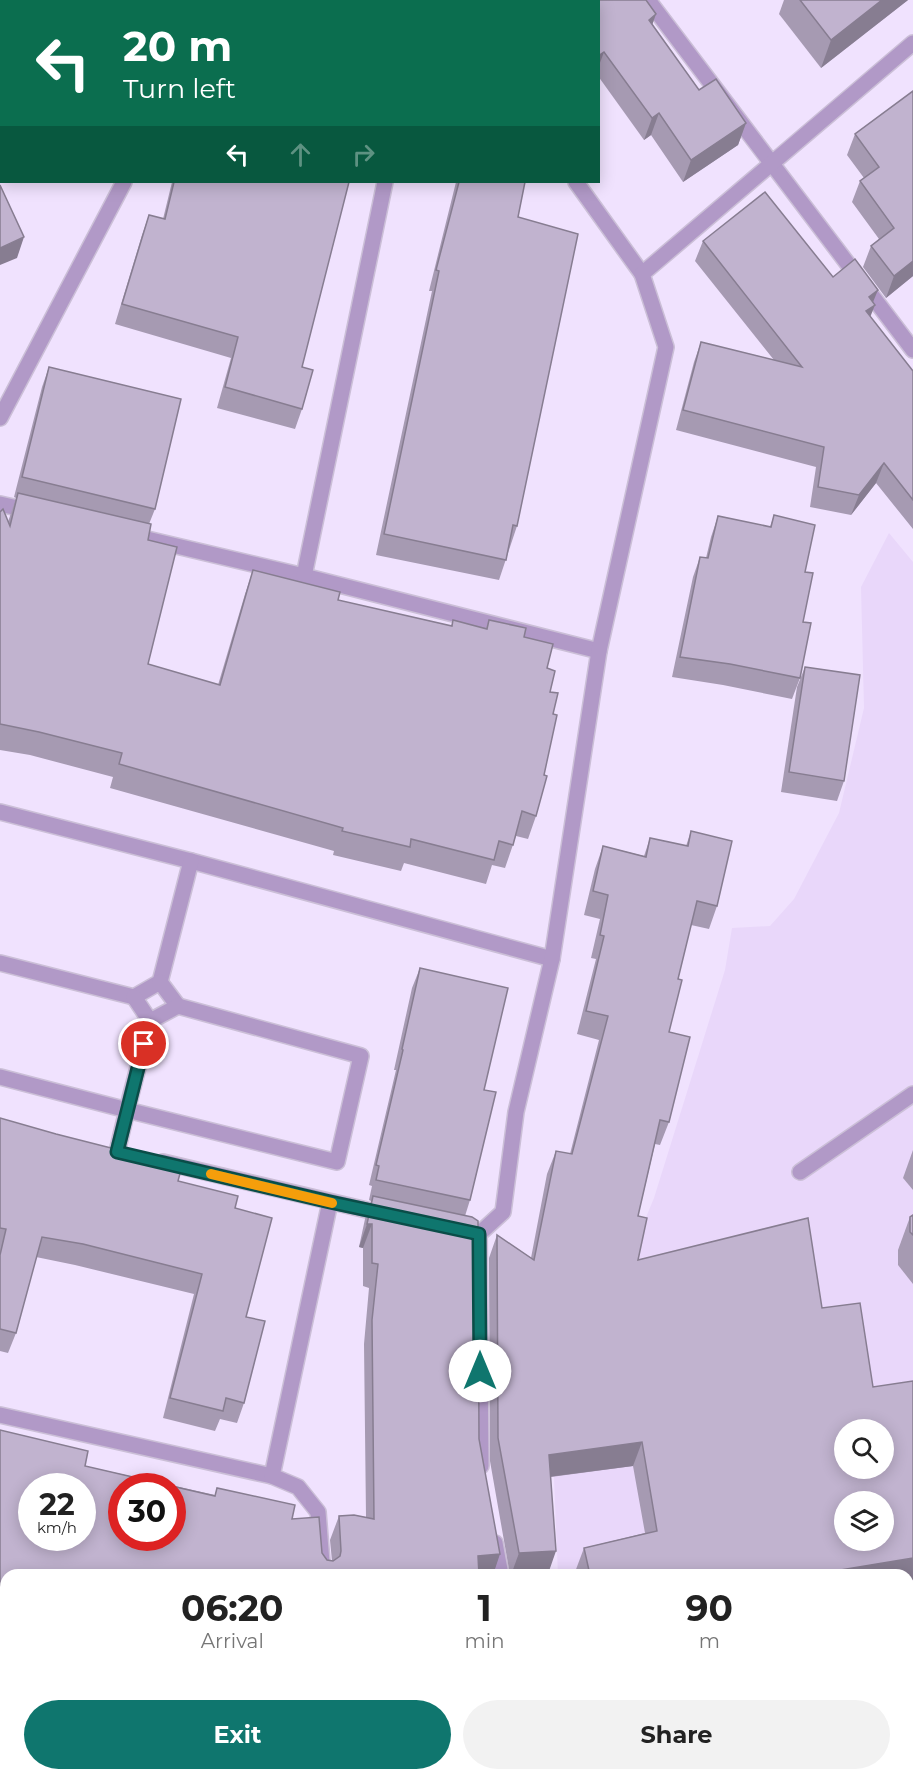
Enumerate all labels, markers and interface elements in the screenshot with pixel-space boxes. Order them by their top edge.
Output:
text: 20 m [123,20,232,72]
icon: left [24,24,102,102]
text: Turn left [123,72,236,105]
icon: left [221,138,254,171]
icon: ahead [284,138,317,171]
icon: right [347,138,380,171]
pin [118,1018,169,1069]
icon: arrive [127,1027,160,1060]
position arrow [448,1339,512,1403]
map controls [834,1419,894,1551]
button: search [834,1419,894,1479]
speed limit sign: 30 [108,1473,186,1551]
text: 22 [39,1486,75,1523]
button: layers [834,1491,894,1551]
text: km/h [37,1518,77,1537]
text: 06:20 [181,1586,283,1630]
text: 1 [477,1586,492,1630]
text: 90 [686,1586,733,1630]
text: Arrival [201,1629,264,1653]
text: min [464,1629,505,1653]
text: m [699,1629,720,1653]
button: Exit [24,1700,451,1769]
button: Share [463,1700,890,1769]

